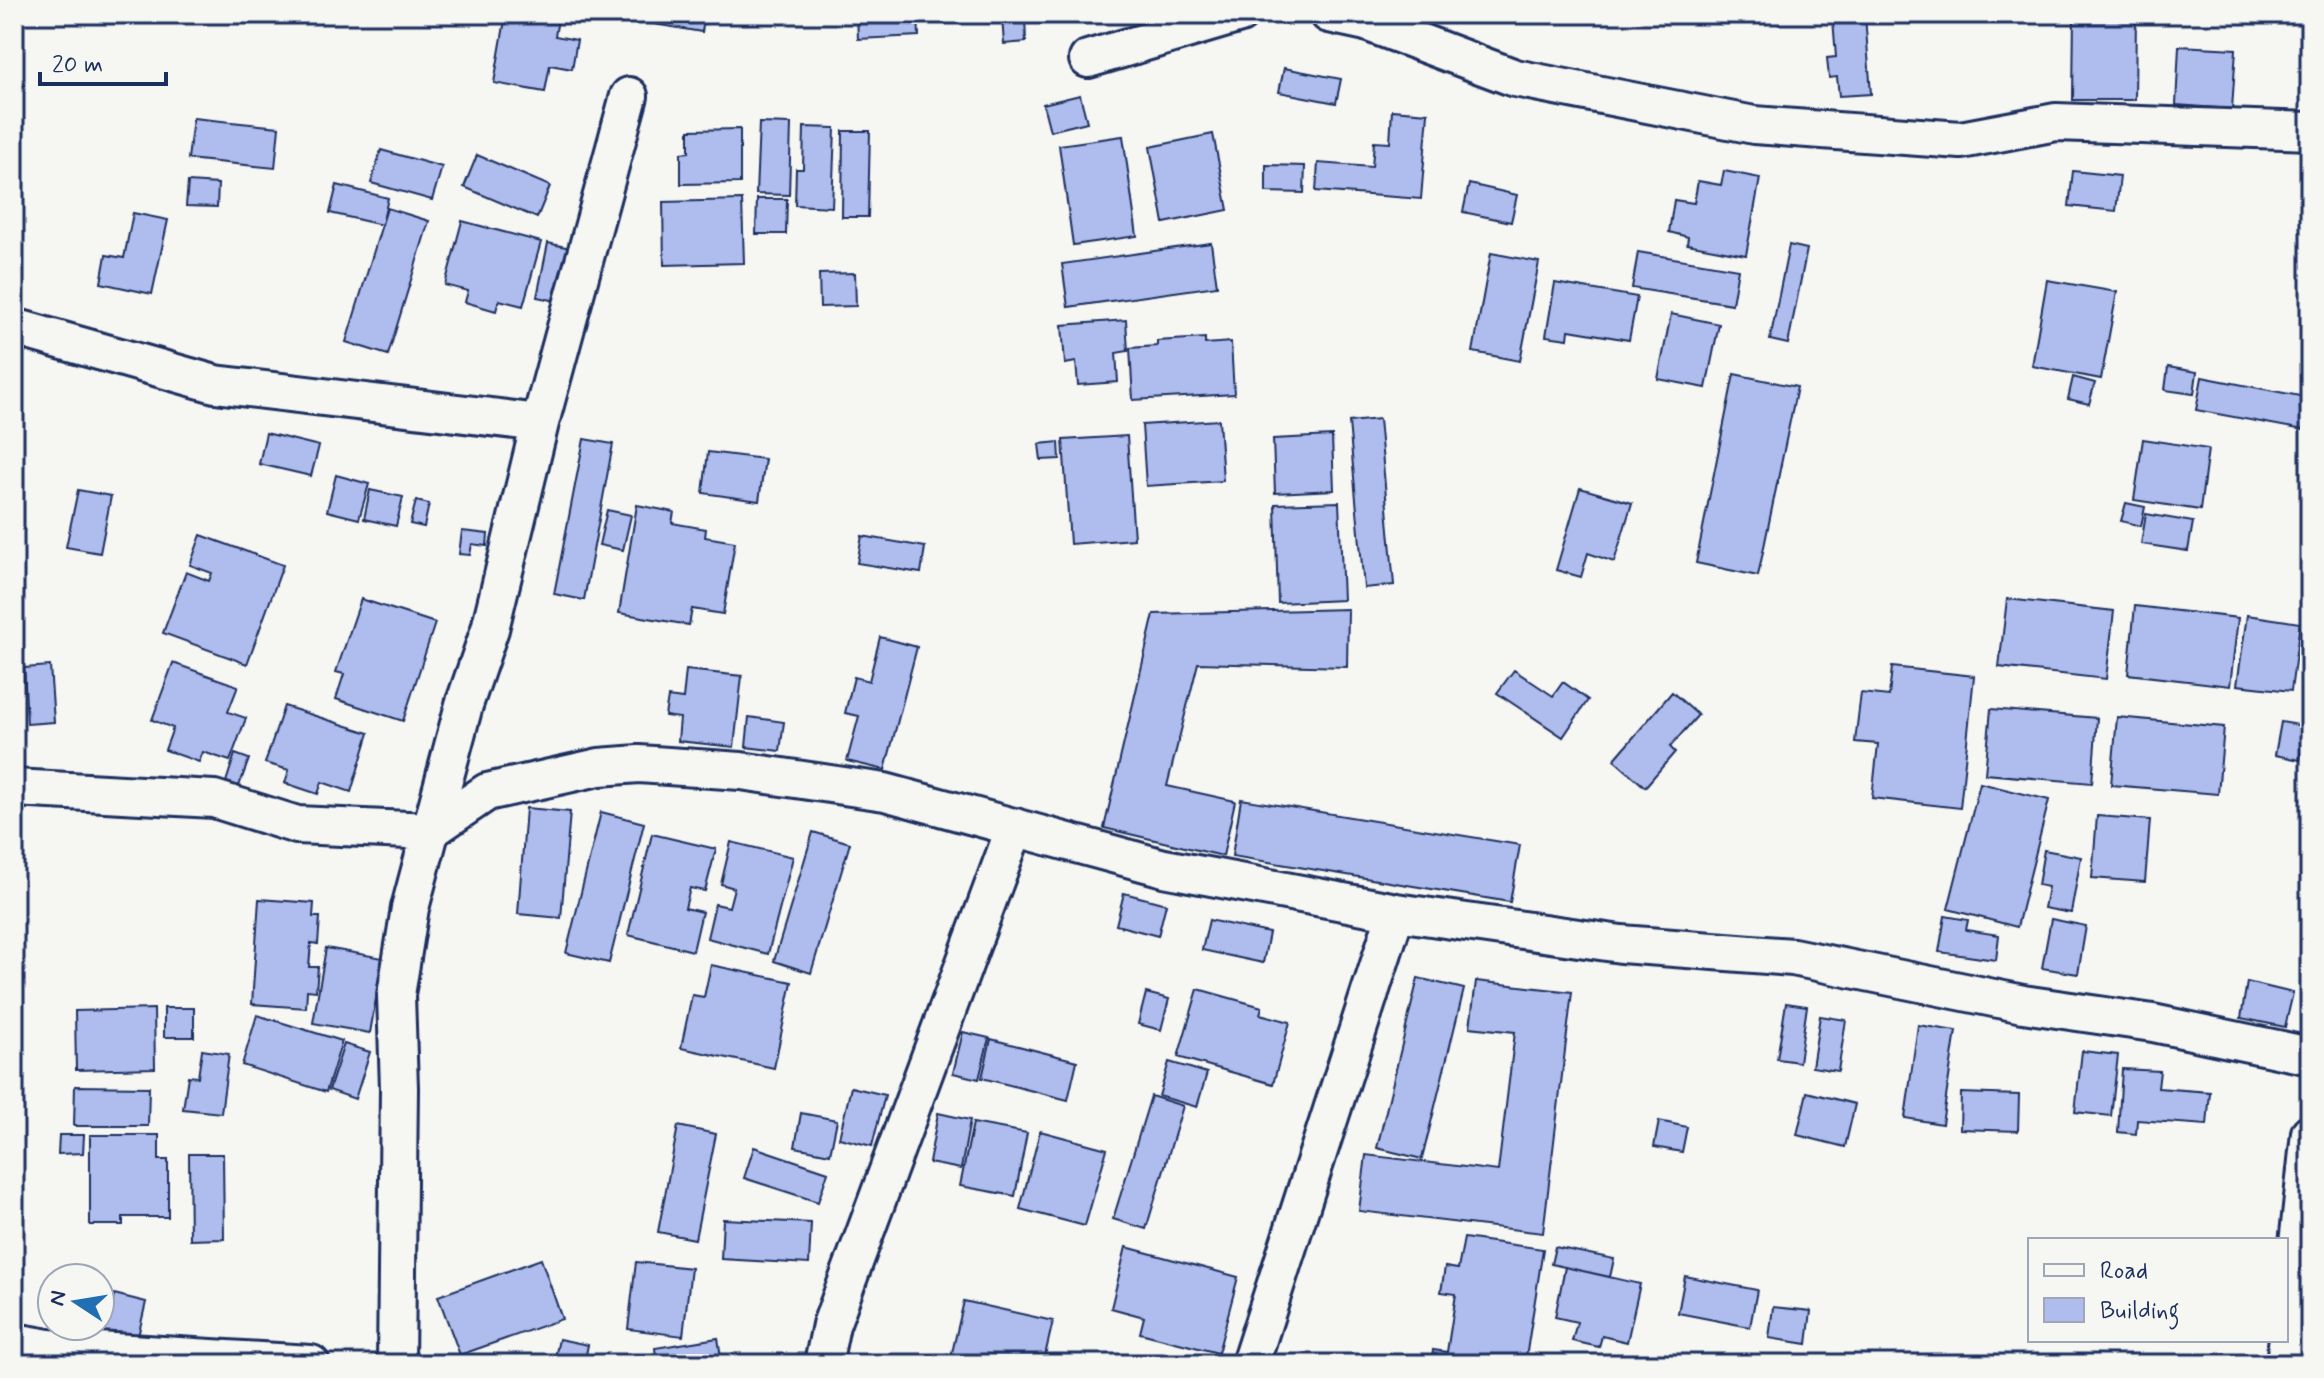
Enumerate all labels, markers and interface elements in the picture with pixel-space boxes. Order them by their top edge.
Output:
scale bar [40,36,166,86]
text: 20 m [52,50,103,81]
legend [2028,1238,2288,1342]
text: Road [2100,1256,2148,1287]
north arrow [36,1262,116,1342]
text: N [43,1288,74,1308]
text: Building [2100,1296,2180,1330]

